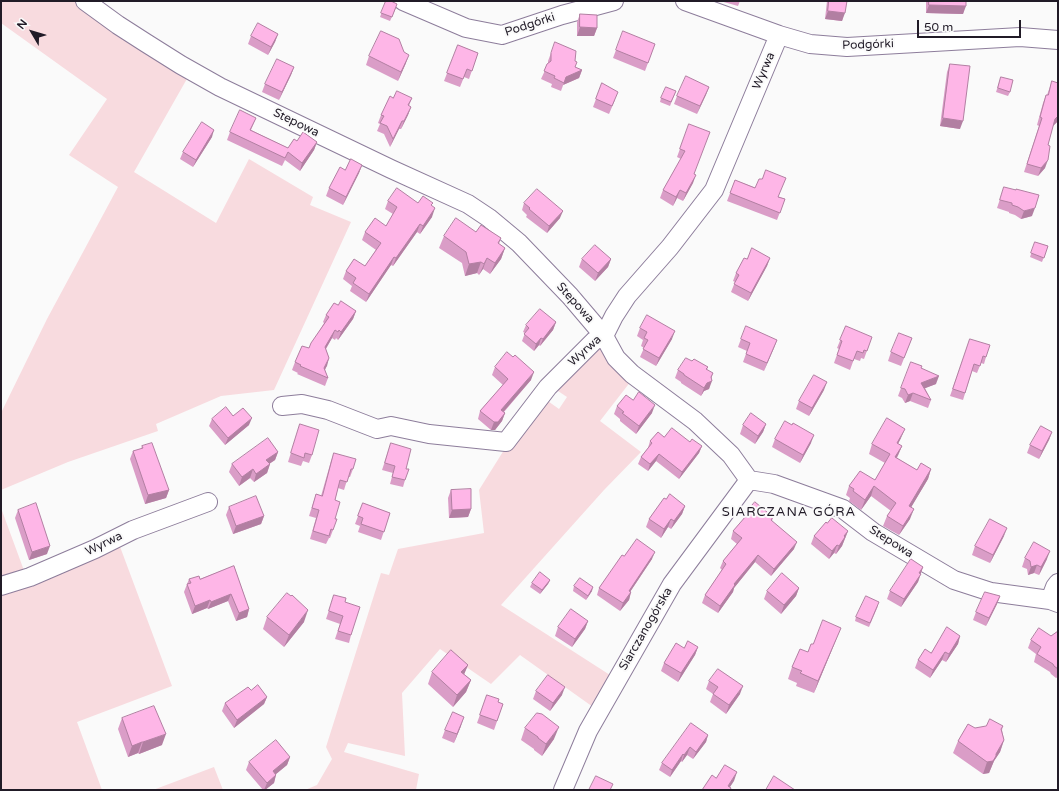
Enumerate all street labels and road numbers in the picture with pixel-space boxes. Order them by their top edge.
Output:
street label: Podgórki [503,10,557,40]
street label: Podgórki [842,37,894,53]
street label: Wyrwa [750,50,778,92]
street label: Stepowa [271,106,321,140]
street label: Stepowa [553,280,597,326]
street label: Wyrwa [566,333,604,369]
street label: Stepowa [866,523,916,561]
street label: Wyrwa [83,529,125,559]
street label: Siarczanogórska [616,585,676,673]

